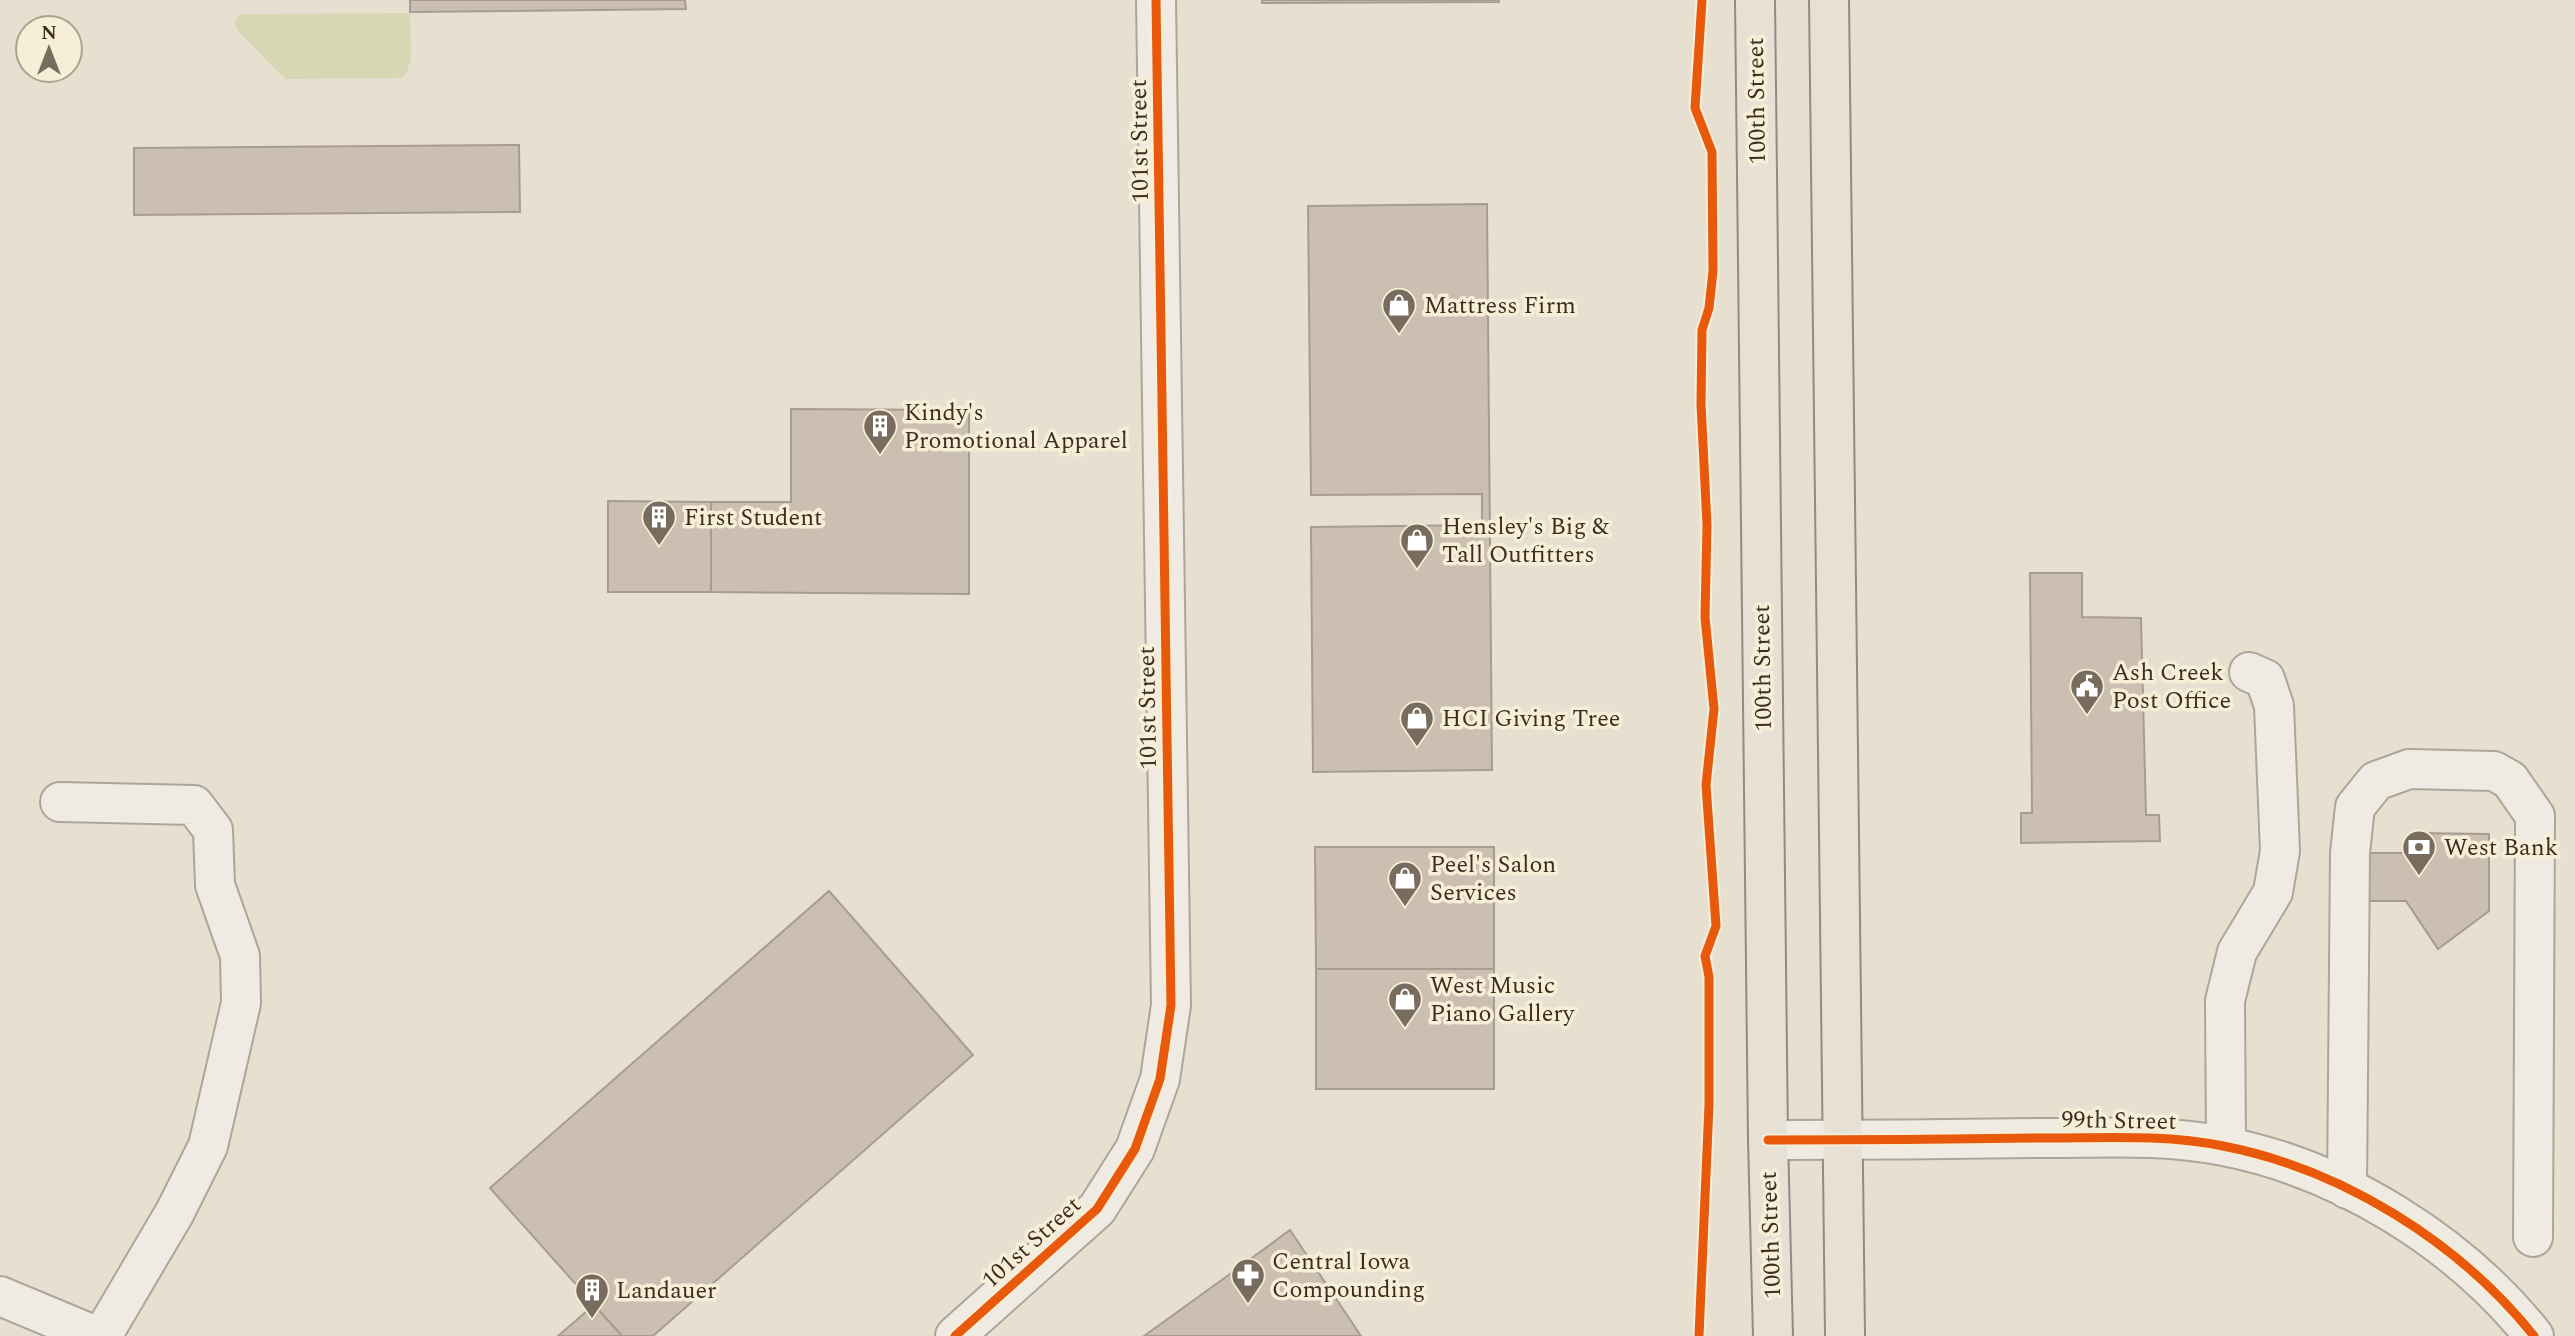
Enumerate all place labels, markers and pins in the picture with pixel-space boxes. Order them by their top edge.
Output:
shop icon: Mattress Firm [1380,286,1418,335]
place label: Mattress Firm [1424,288,1576,324]
place label: Kindy's Promotional Apparel [904,395,1128,459]
building icon: Kindy's Promotional Apparel [861,407,899,456]
building icon: First Student [640,498,678,547]
place label: First Student [684,500,823,536]
place label: Hensley's Big & Tall Outfitters [1442,509,1609,573]
shop icon: Hensley's Big & Tall Outfitters [1398,521,1436,570]
place label: Ash Creek Post Office [2112,655,2231,719]
public building icon: Ash Creek Post Office [2068,667,2106,716]
shop icon: HCI Giving Tree [1398,699,1436,748]
place label: HCI Giving Tree [1442,701,1620,737]
bank icon: West Bank [2400,828,2438,877]
place label: West Bank [2444,830,2558,866]
place label: Peel's Salon Services [1430,847,1556,911]
shop icon: Peel's Salon Services [1386,859,1424,908]
place label: West Music Piano Gallery [1430,968,1576,1032]
shop icon: West Music Piano Gallery [1386,980,1424,1029]
place label: Central Iowa Compounding [1272,1244,1425,1308]
pharmacy icon: Central Iowa Compounding [1229,1256,1267,1305]
building icon: Landauer [573,1271,611,1320]
place label: Landauer [616,1273,717,1309]

